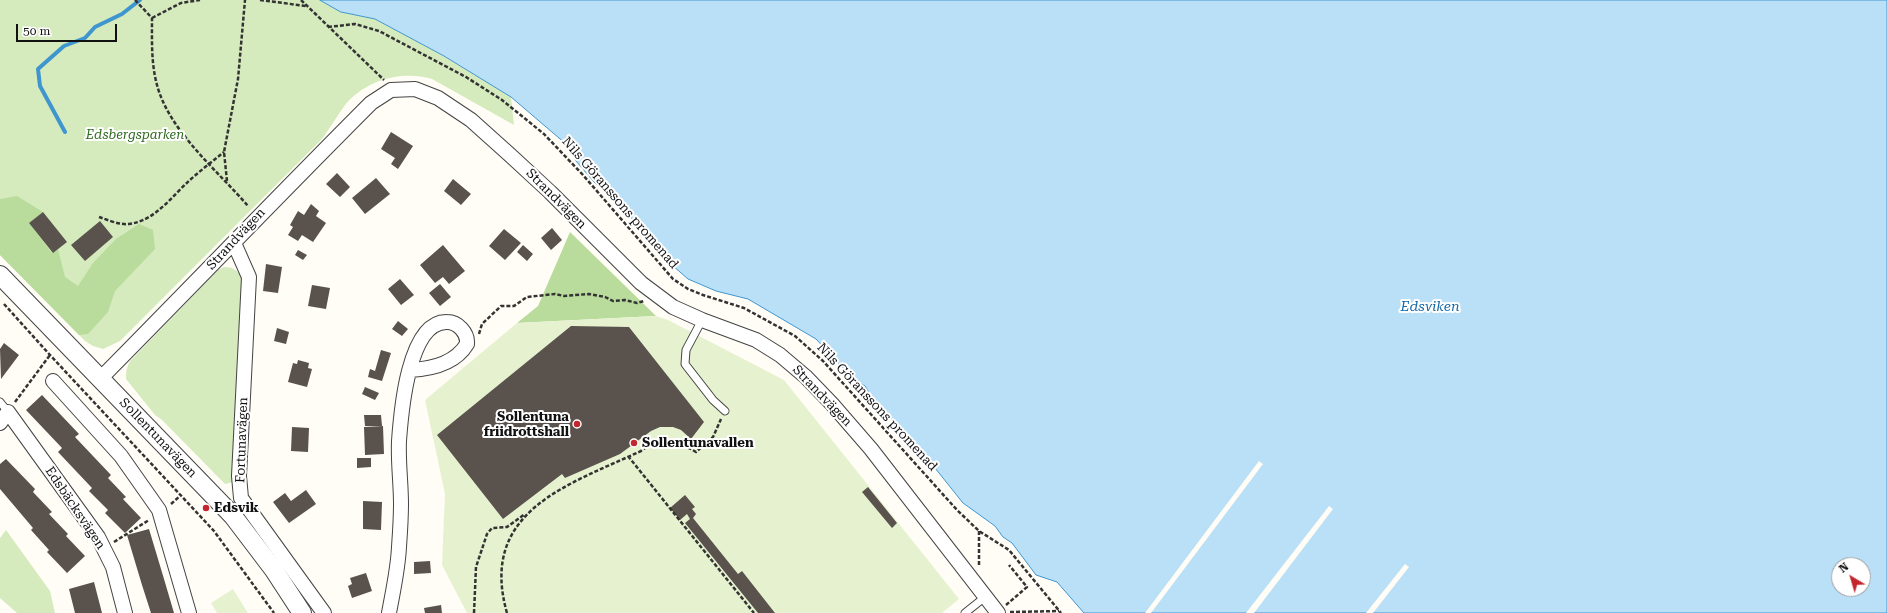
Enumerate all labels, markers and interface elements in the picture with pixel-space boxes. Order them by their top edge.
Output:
scale bar [18,16,119,42]
text: 50 m [23,24,50,38]
park label: Edsbergsparken [86,127,184,143]
street label: Nils Göranssons promenad [559,134,681,272]
street label: Strandvägen [523,166,589,232]
street label: Strandvägen [203,205,269,273]
water label: Edsviken [1400,299,1460,315]
street label: Nils Göranssons promenad [814,340,940,474]
street label: Strandvägen [789,362,855,430]
street label: Sollentunavägen [116,395,200,481]
street label: Fortunavägen [233,397,251,483]
place label: Sollentuna friidrottshall [484,409,569,440]
marker: Sollentuna friidrottshall [572,419,582,429]
place label: Sollentunavallen [642,435,754,451]
marker: Sollentunavallen [629,438,639,448]
street label: Edsbäcksvägen [42,464,108,552]
place label: Edsvik [214,500,259,516]
marker: Edsvik [201,503,211,513]
north arrow [1831,557,1871,597]
text: N [1837,560,1851,576]

